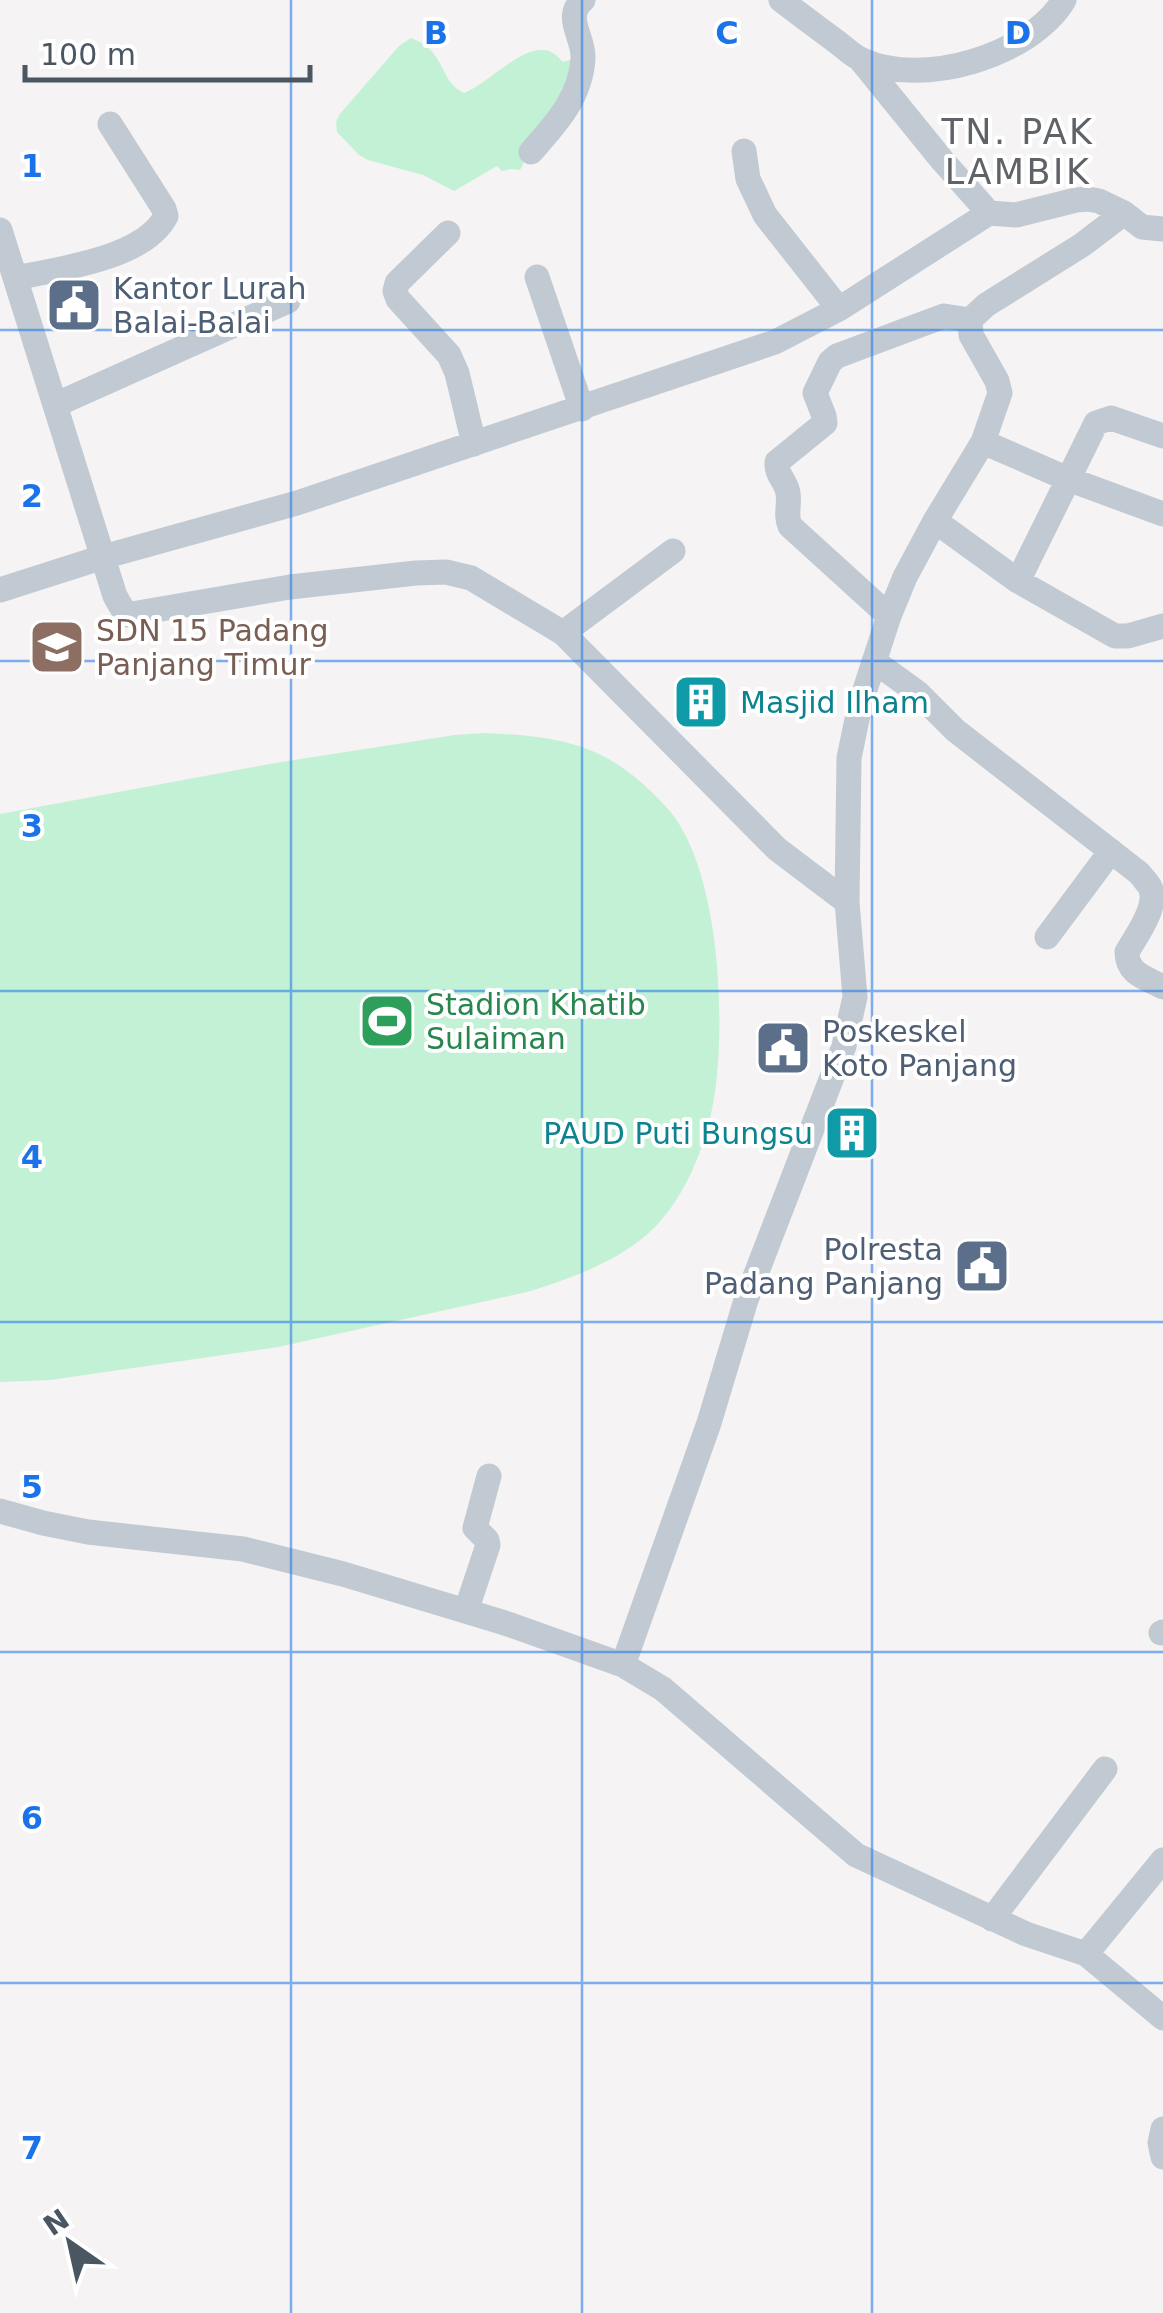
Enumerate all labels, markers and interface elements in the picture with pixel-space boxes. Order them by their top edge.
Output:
text: B [424,14,448,52]
text: C [715,14,739,52]
text: D [1005,14,1031,52]
scale bar [25,20,310,82]
text: 100 m [40,37,136,72]
district label: TN. PAK LAMBIK [940,112,1095,192]
text: 1 [21,147,43,185]
place label: Kantor Lurah Balai-Balai [113,271,306,340]
public building icon: Kantor Lurah Balai-Balai [44,275,104,335]
text: 2 [21,477,43,515]
place label: SDN 15 Padang Panjang Timur [96,613,328,682]
school or university icon: SDN 15 Padang Panjang Timur [27,617,87,677]
building icon: Masjid Ilham [671,672,731,732]
place label: Masjid Ilham [740,685,929,720]
text: 3 [21,807,43,845]
place label: Stadion Khatib Sulaiman [426,987,646,1056]
sports icon: Stadion Khatib Sulaiman [357,991,417,1051]
place label: Poskeskel Koto Panjang [822,1014,1017,1083]
public building icon: Poskeskel Koto Panjang [753,1018,813,1078]
building icon: PAUD Puti Bungsu [822,1103,882,1163]
place label: PAUD Puti Bungsu [543,1116,813,1151]
text: 4 [21,1138,43,1176]
place label: Polresta Padang Panjang [704,1232,943,1301]
public building icon: Polresta Padang Panjang [952,1236,1012,1296]
text: 5 [21,1468,43,1506]
text: 6 [21,1799,43,1837]
text: 7 [21,2129,43,2167]
north arrow [20,2193,120,2293]
text: N [37,2202,75,2243]

